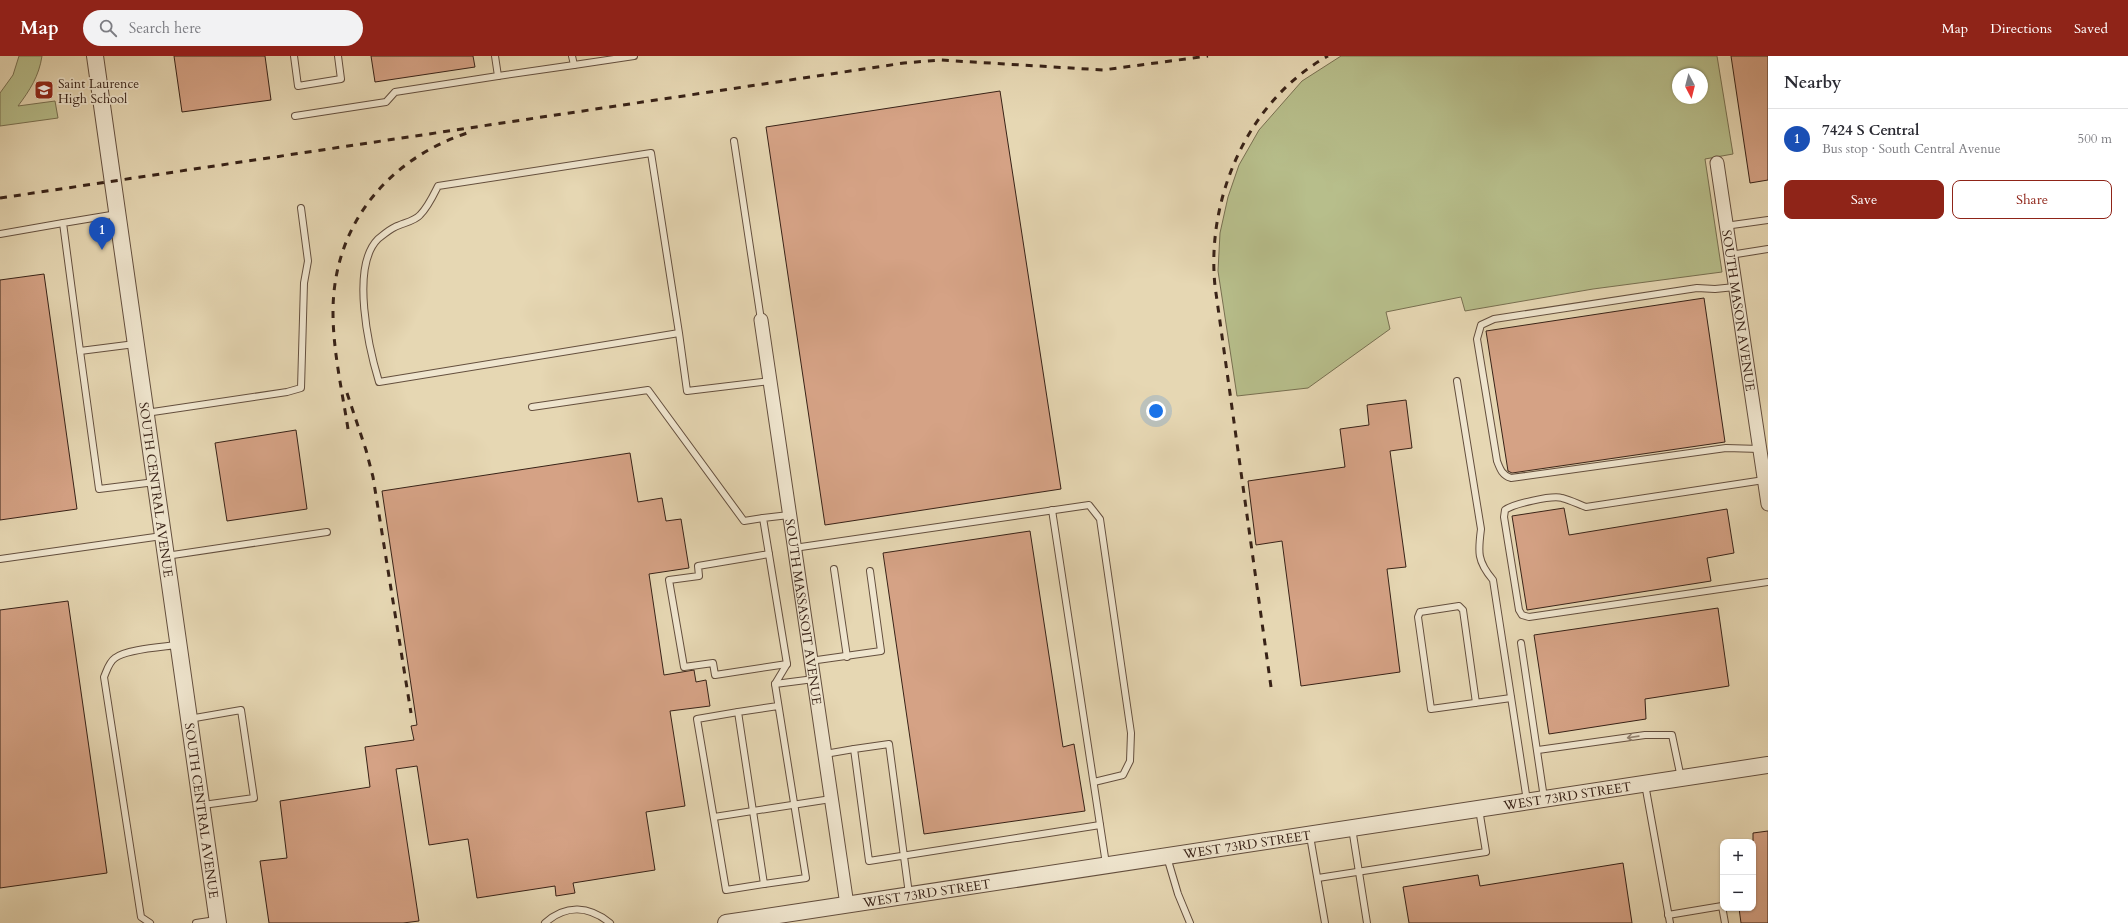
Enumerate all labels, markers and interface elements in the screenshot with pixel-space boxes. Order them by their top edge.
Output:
search box [83,10,363,46]
text: Map [20,15,59,41]
icon: search [97,17,119,39]
text: Search here [129,18,201,38]
text: Map [1942,19,1968,38]
text: Directions [1990,19,2052,38]
text: Saved [2074,19,2108,38]
north arrow [1672,68,1708,104]
text: Nearby [1784,71,1841,94]
place label: Saint Laurence High School [58,75,139,108]
school or university icon: Saint Laurence High School [33,79,55,101]
text: 7424 S Central [1822,120,1919,140]
text: 1 [1794,130,1800,148]
text: 500 m [2078,130,2112,148]
text: Bus stop · South Central Avenue [1822,140,2001,158]
button: Save [1784,180,1944,219]
button: Share [1952,180,2112,219]
pin: 1 [89,217,115,250]
street label: SOUTH MASON AVENUE [1717,229,1759,392]
street label: SOUTH CENTRAL AVENUE [134,401,177,579]
your location [1146,401,1166,421]
street label: SOUTH MASSASOIT AVENUE [780,518,825,706]
street label: SOUTH CENTRAL AVENUE [180,722,222,900]
one-way arrow [1627,733,1640,741]
street label: WEST 73RD STREET [1501,778,1633,815]
street label: WEST 73RD STREET [1181,826,1313,864]
map controls [1720,839,1756,911]
button: + [1720,839,1756,875]
street label: WEST 73RD STREET [861,875,992,912]
button: − [1720,875,1756,911]

